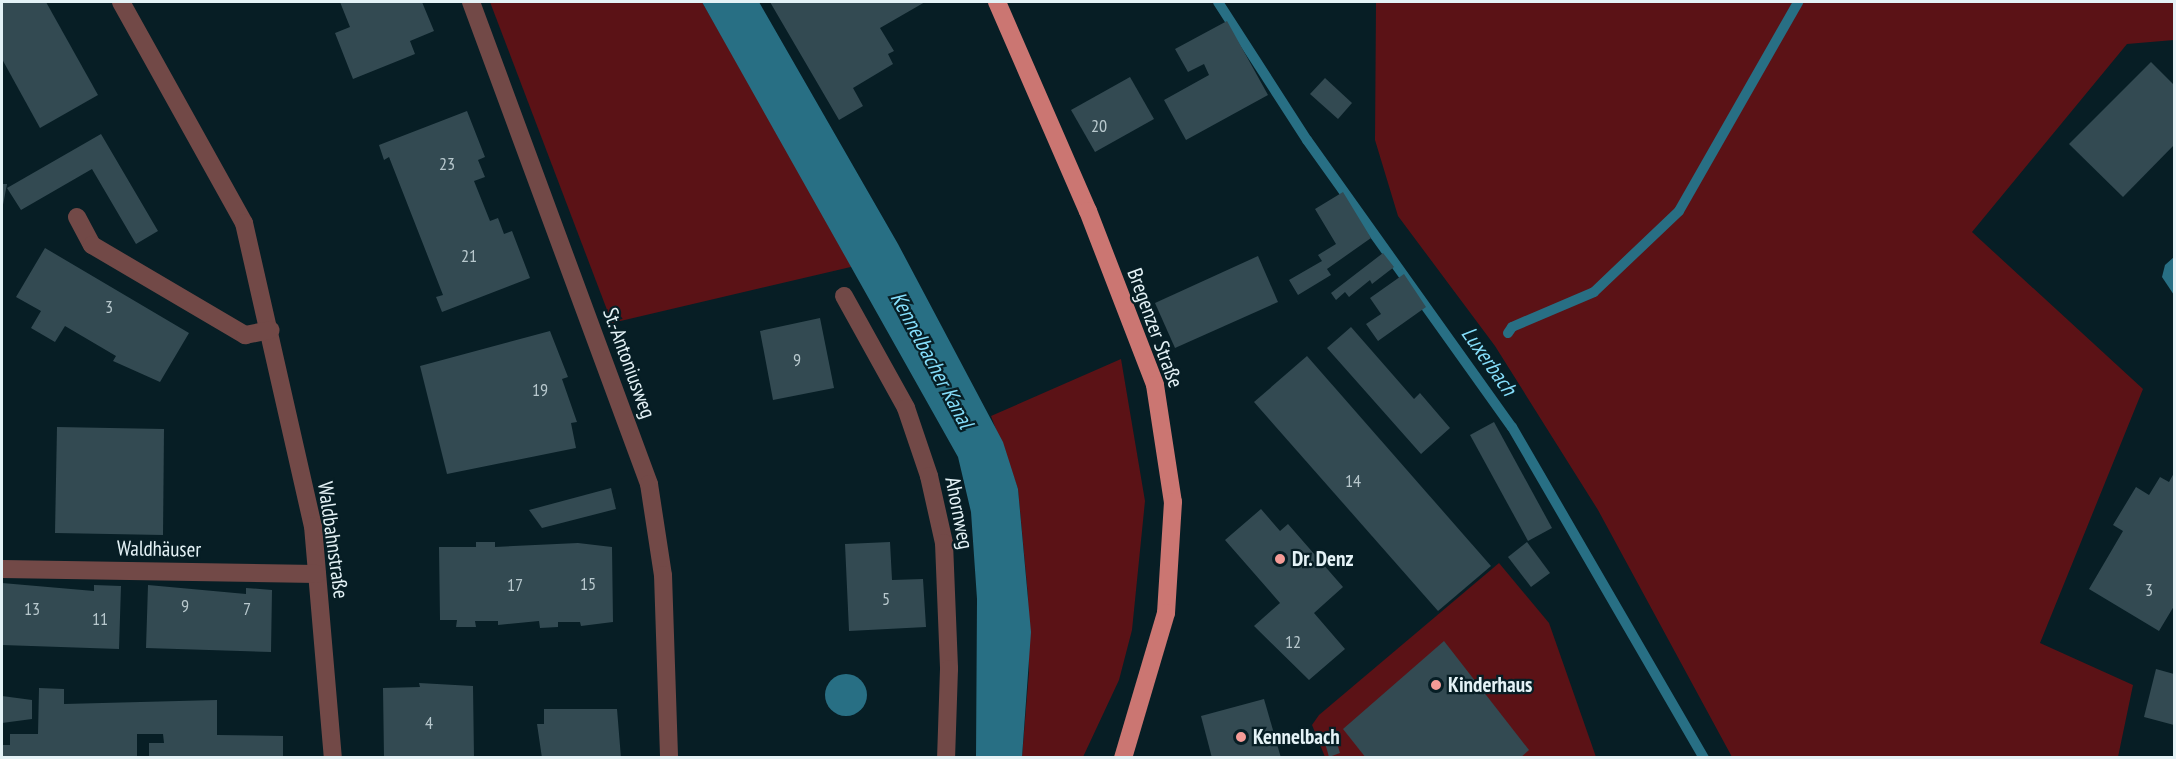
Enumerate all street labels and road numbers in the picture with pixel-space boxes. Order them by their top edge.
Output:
street label: Bregenzer Straße [1122,265,1188,391]
street label: St.-Antoniusweg [597,304,661,422]
street label: Ahornweg [940,475,978,551]
street label: Waldbahnstraße [312,480,354,600]
street label: Waldhäuser [117,536,201,562]

